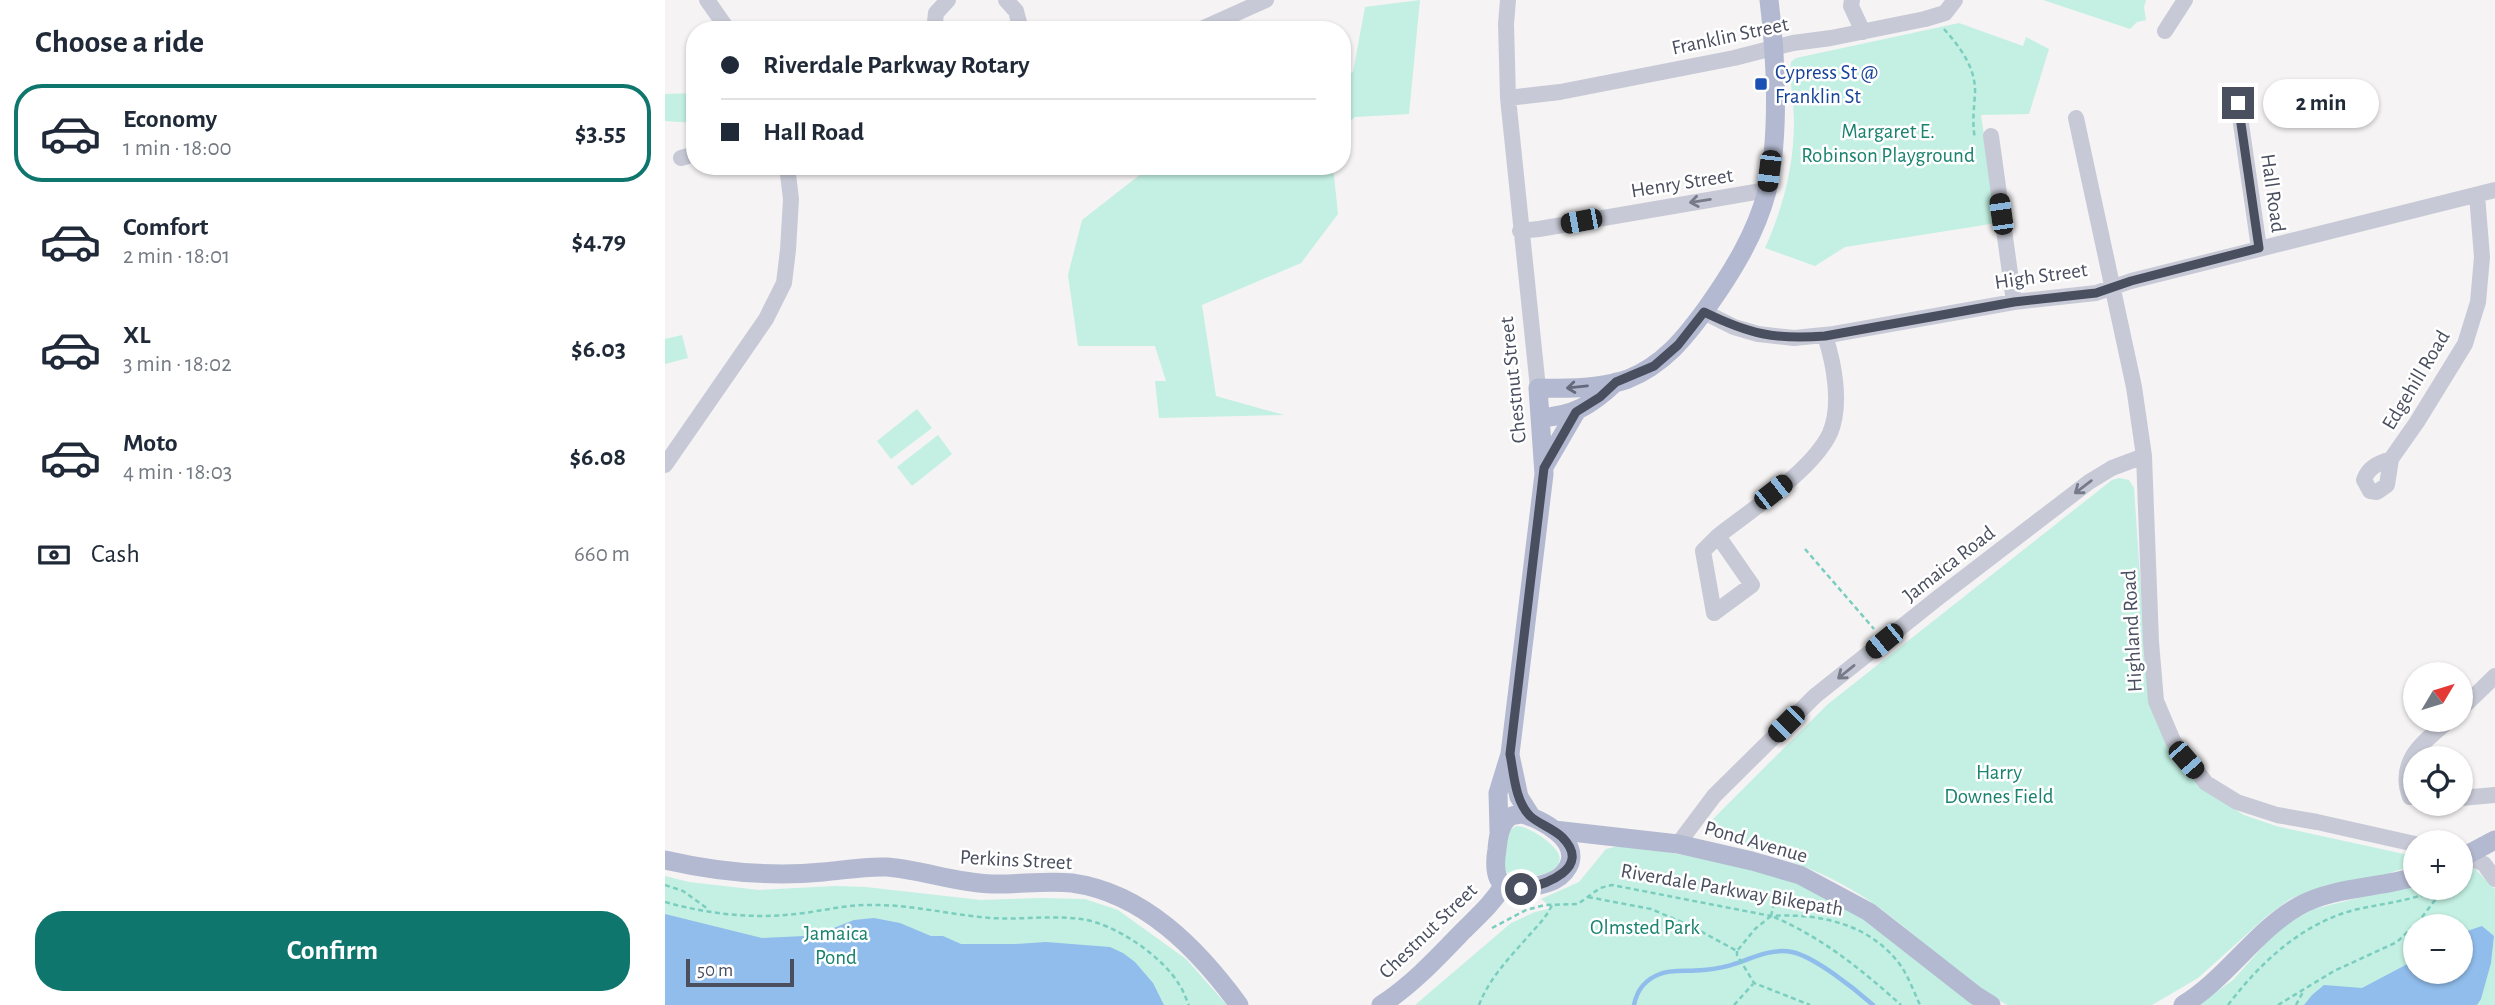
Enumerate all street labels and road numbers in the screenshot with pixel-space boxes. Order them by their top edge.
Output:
street label: Franklin Street [1670,13,1791,59]
street label: Hall Road [2257,152,2289,234]
street label: Henry Street [1629,165,1735,201]
street label: High Street [1993,259,2089,293]
street label: Chestnut Street [1496,315,1530,444]
street label: Edgehill Road [2378,327,2454,433]
street label: Jamaica Road [1899,522,1999,606]
street label: Highland Road [2118,569,2146,693]
street label: Pond Avenue [1702,817,1810,867]
street label: Perkins Street [959,847,1073,873]
street label: Riverdale Parkway Bikepath [1619,860,1845,920]
street label: Chestnut Street [1375,879,1481,983]

